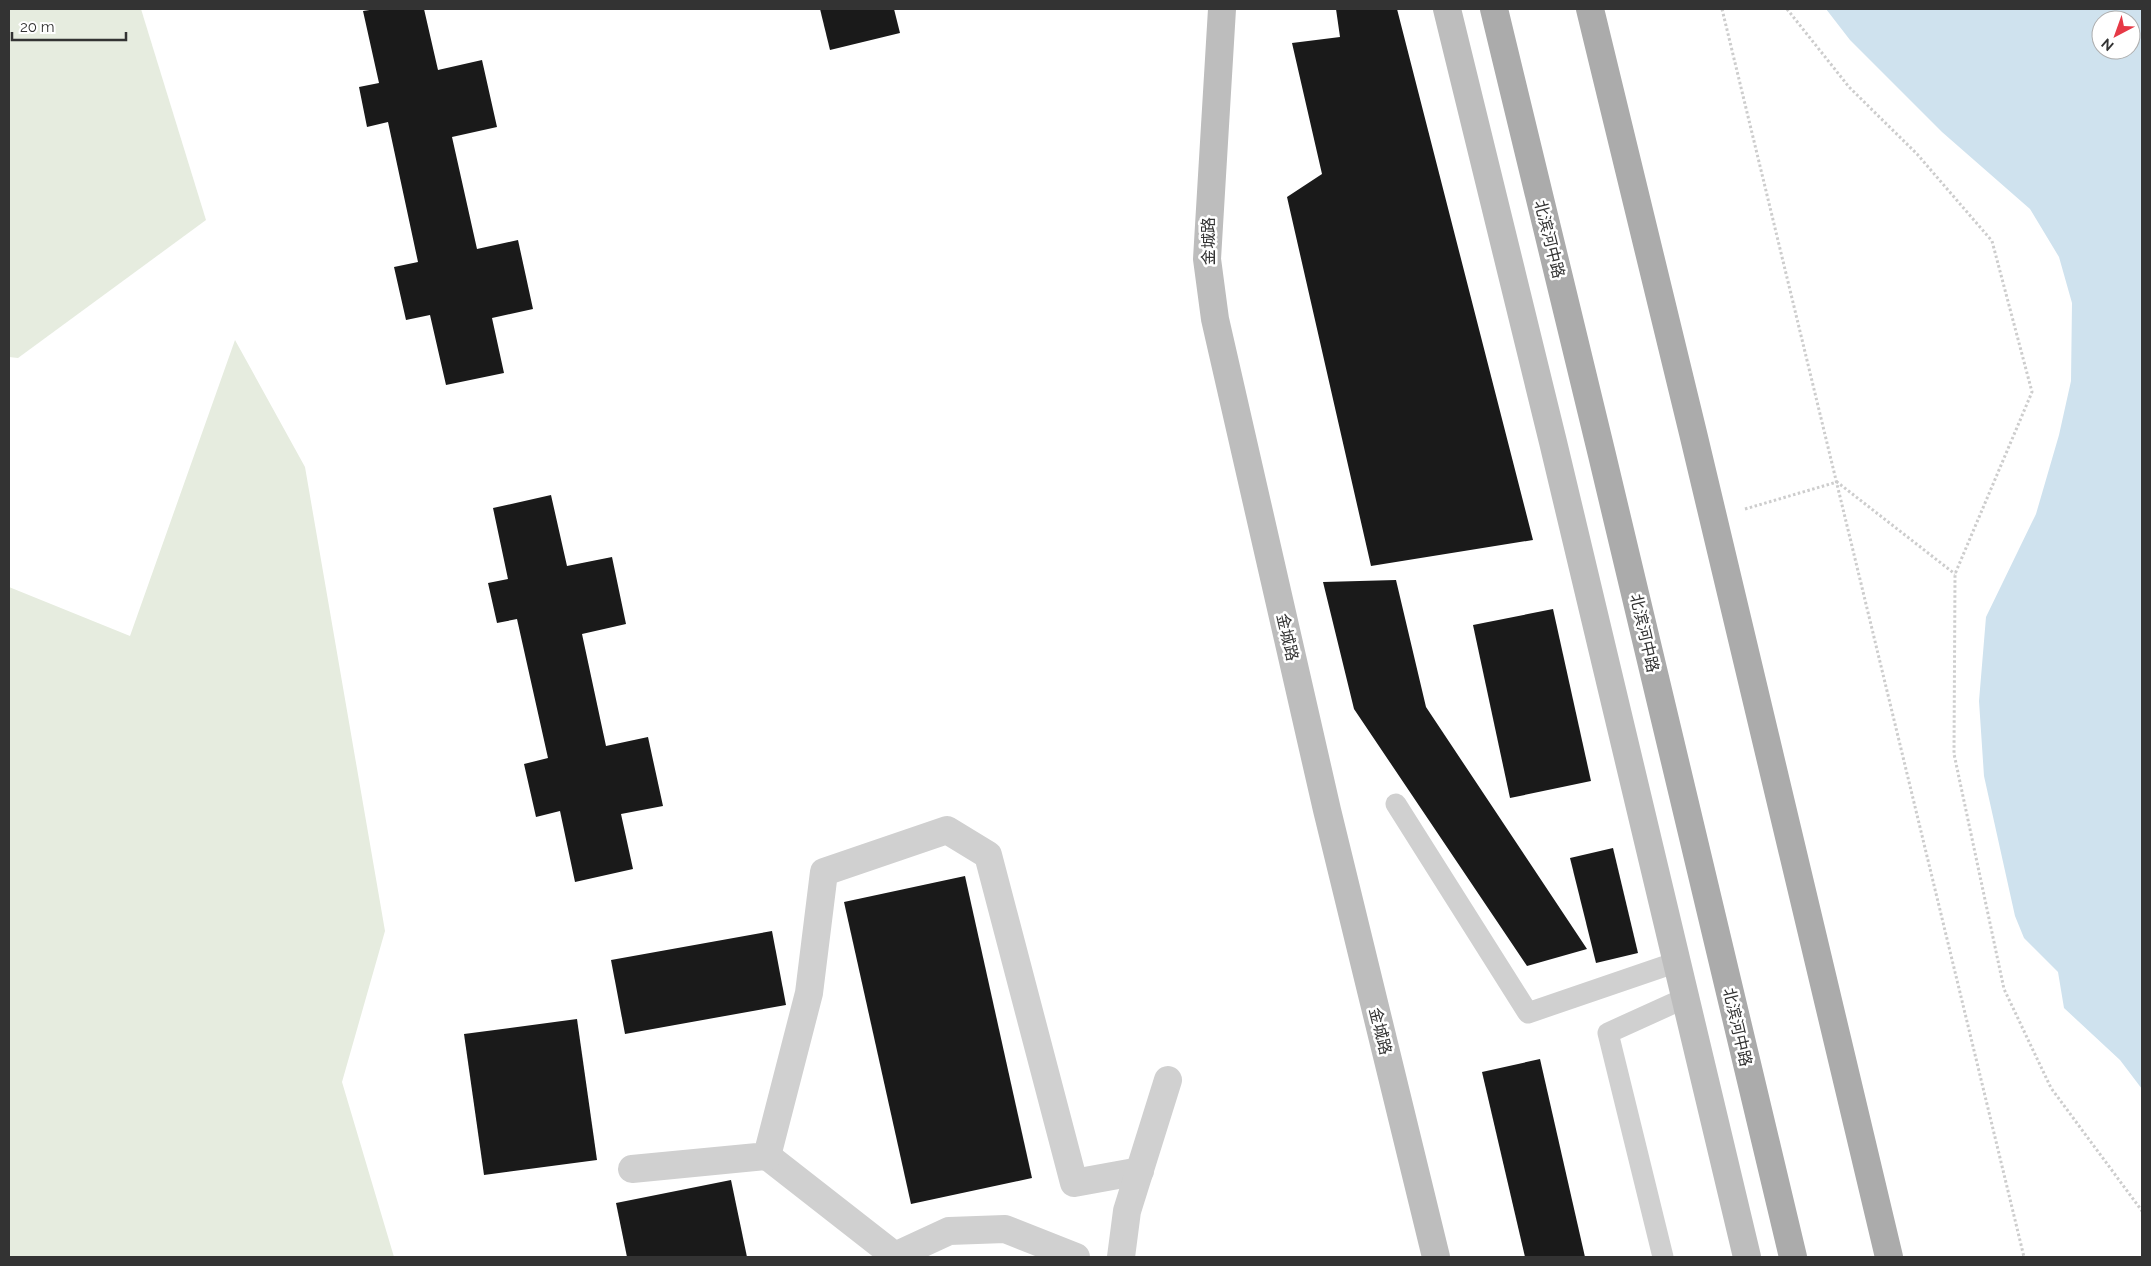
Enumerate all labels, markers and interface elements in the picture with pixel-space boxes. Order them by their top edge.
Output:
scale bar [12,10,126,42]
north arrow [2091,10,2141,60]
text: 20 m [20,18,55,36]
text: N [2098,35,2117,54]
street label: 北滨河中路 [1531,198,1568,280]
street label: 金城路 [1199,217,1218,265]
street label: 北滨河中路 [1626,592,1663,674]
street label: 金城路 [1273,612,1302,663]
street label: 北滨河中路 [1719,986,1756,1068]
street label: 金城路 [1365,1006,1396,1057]

